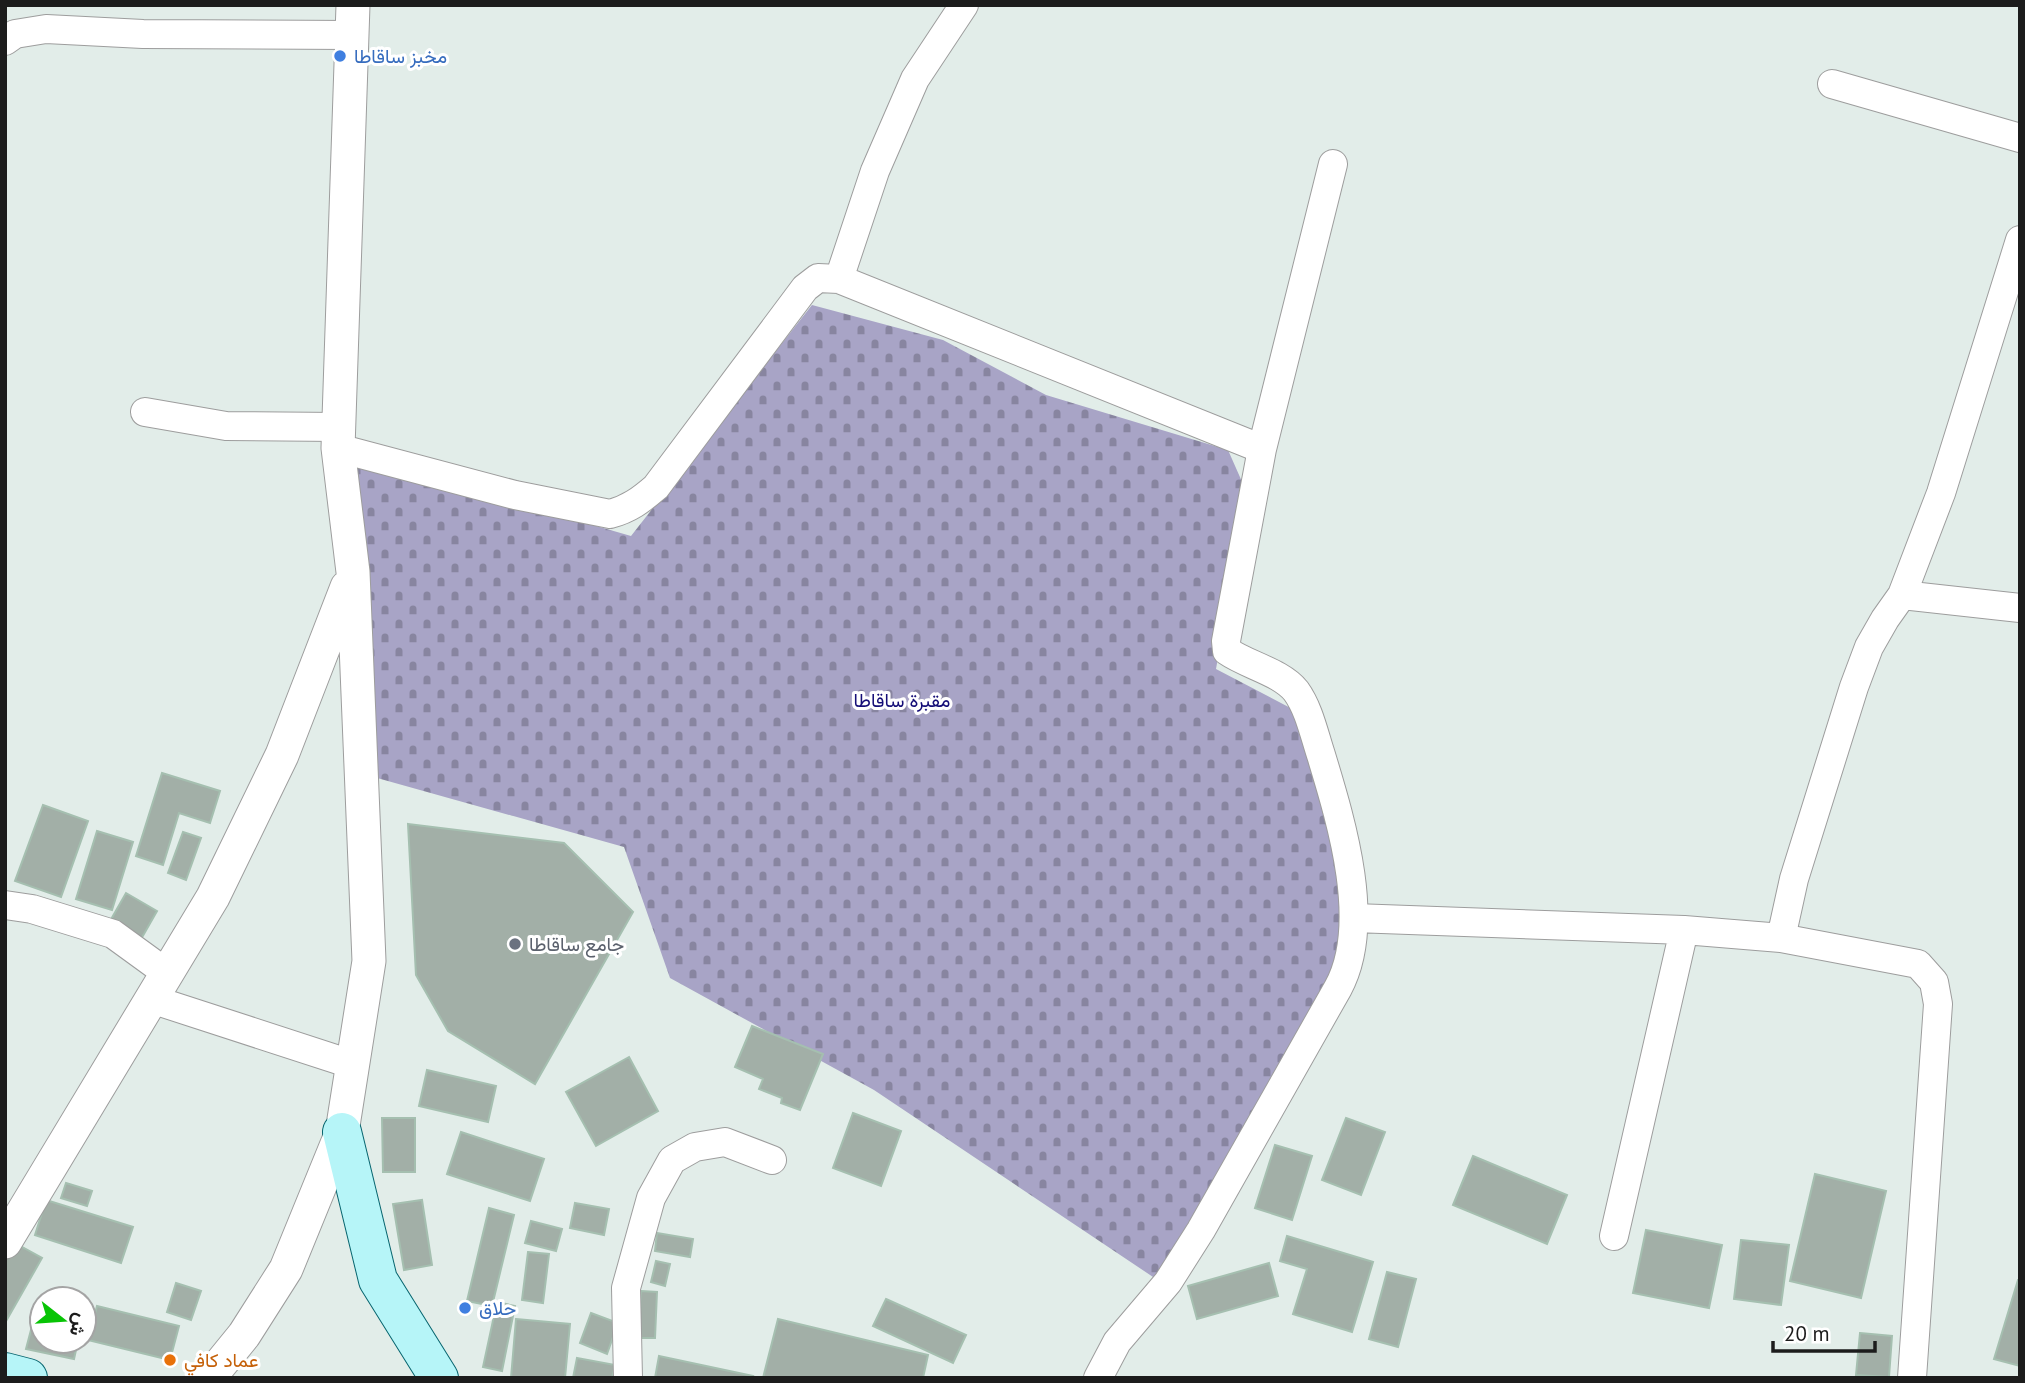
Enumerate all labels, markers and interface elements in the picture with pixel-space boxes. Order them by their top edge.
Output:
place label: مخبز ساقاطا [354,44,447,68]
marker: مخبز ساقاطا [332,48,348,64]
park label: مقبرة ساقاطا [854,688,950,712]
place label: جامع ساقاطا [529,932,624,958]
marker: جامع ساقاطا [507,936,523,952]
north arrow [28,1285,98,1355]
place label: حلاق [479,1296,516,1320]
marker: حلاق [457,1300,473,1316]
scale bar [1773,1310,1874,1354]
text: ش [64,1311,94,1340]
text: 20 m [1784,1320,1830,1347]
place label: عماد كافي [184,1348,258,1376]
marker: عماد كافي [162,1352,178,1368]

